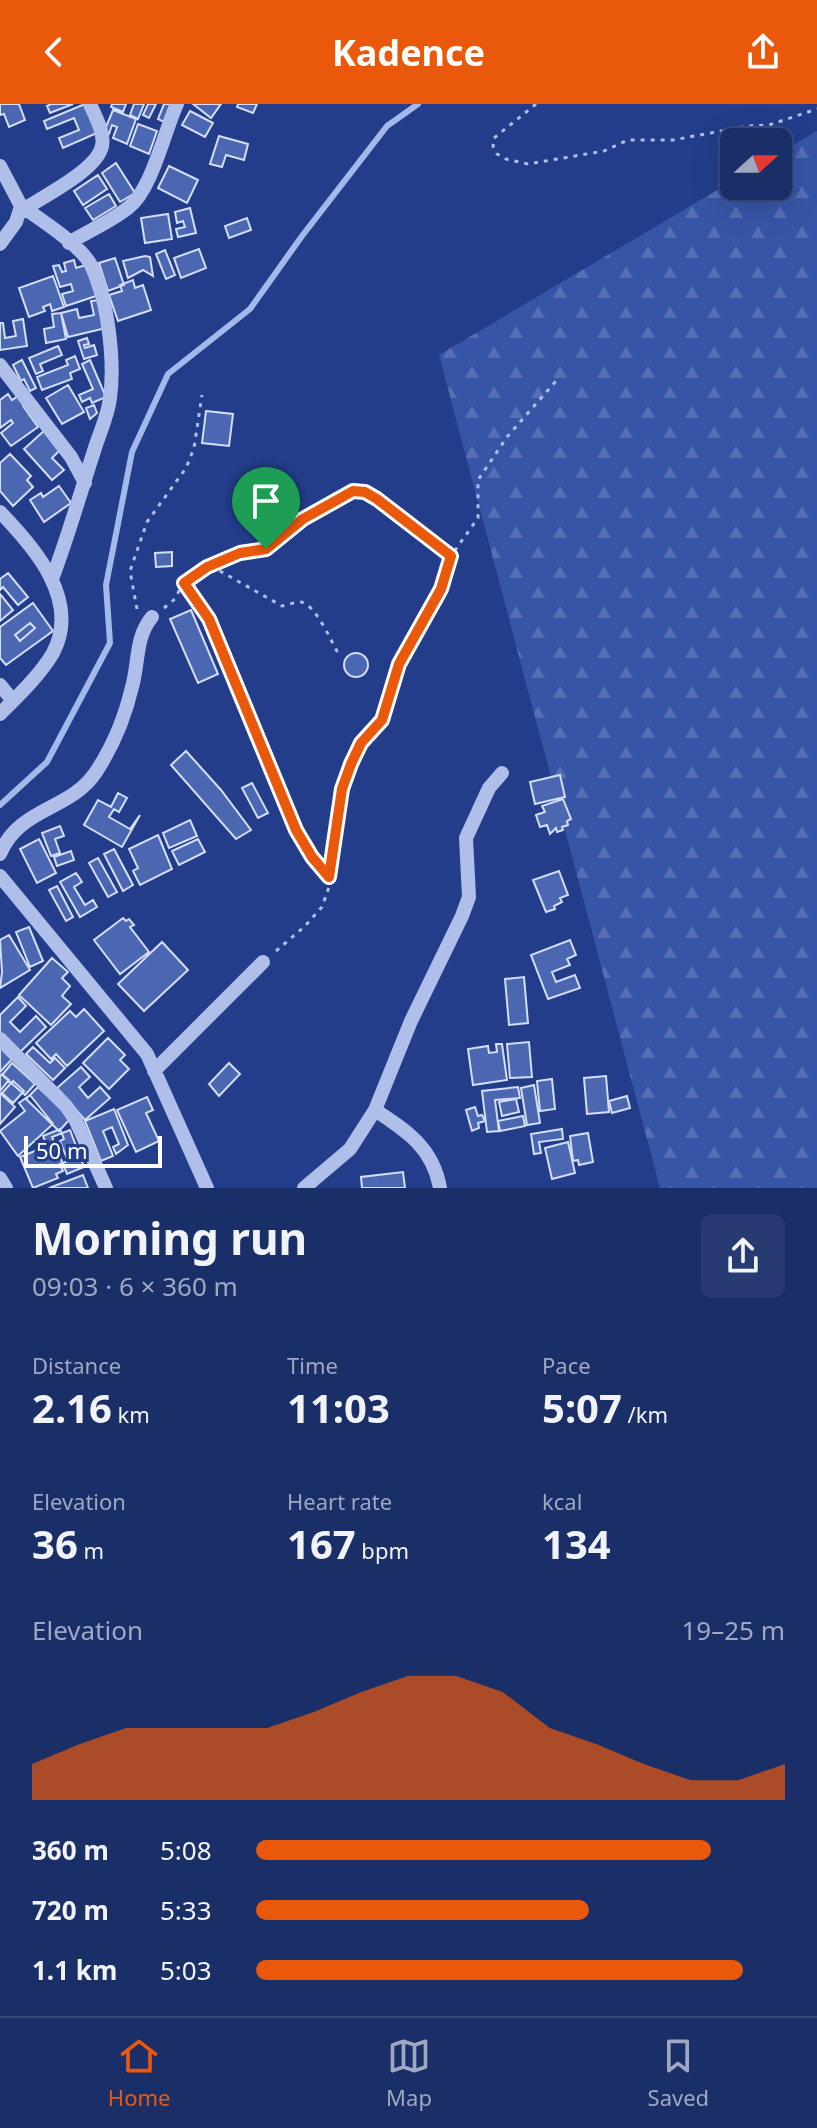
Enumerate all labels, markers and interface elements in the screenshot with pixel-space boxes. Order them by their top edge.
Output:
text: Kadence [332,28,485,77]
icon: back [32,30,76,74]
icon: share [741,30,785,74]
north arrow [720,128,792,200]
map controls [720,128,792,200]
pin [232,467,300,549]
icon: arrive [244,479,288,523]
scale bar [24,1132,162,1168]
text: 50 m [36,1135,87,1165]
text: Morning run [32,1208,307,1268]
button: share [701,1214,785,1298]
text: 09:03 · 6 × 360 m [32,1268,238,1304]
text: Distance [32,1350,121,1380]
text: Time [287,1350,338,1380]
text: Pace [542,1350,591,1380]
text: 2.16 [32,1380,112,1435]
text: 11:03 [287,1380,390,1435]
text: 5:07 [542,1380,622,1435]
text: km [112,1399,150,1429]
text: /km [622,1399,668,1429]
text: Elevation [32,1486,126,1516]
text: Heart rate [287,1486,392,1516]
text: kcal [542,1486,582,1516]
text: 36 [32,1516,78,1571]
text: 167 [287,1516,356,1571]
text: 134 [542,1516,611,1571]
text: m [78,1535,104,1565]
text: bpm [356,1535,409,1565]
text: Elevation [32,1612,143,1648]
text: 19–25 m [681,1612,785,1648]
text: 360 m [32,1832,109,1868]
text: 5:08 [160,1832,212,1868]
text: 720 m [32,1892,109,1928]
text: 5:33 [160,1892,212,1928]
text: 1.1 km [32,1952,117,1988]
text: 5:03 [160,1952,212,1988]
tab: Home [108,2034,170,2112]
tab: Map [386,2034,432,2112]
tab: Saved [648,2034,709,2112]

